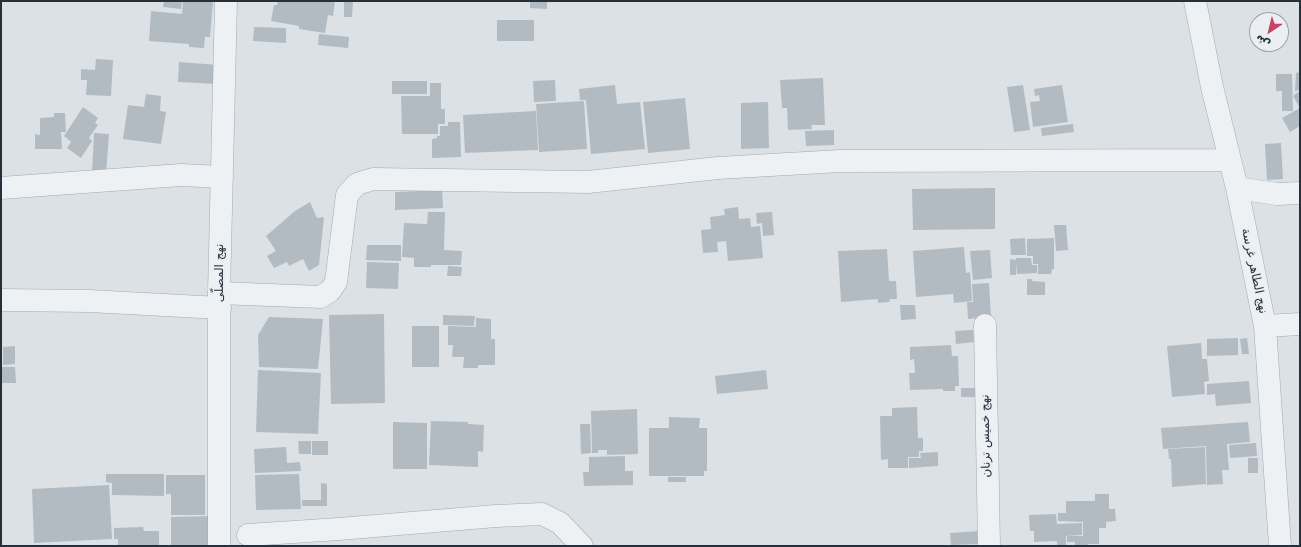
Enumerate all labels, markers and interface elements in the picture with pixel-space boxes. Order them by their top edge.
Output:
north arrow [1249,12,1289,52]
text: ش [1252,32,1272,51]
street label: نهج الطاهر غرسة [1238,227,1270,315]
street label: نهج المصلّى [213,244,227,302]
street label: نهج خميس ترنان [978,394,994,478]

